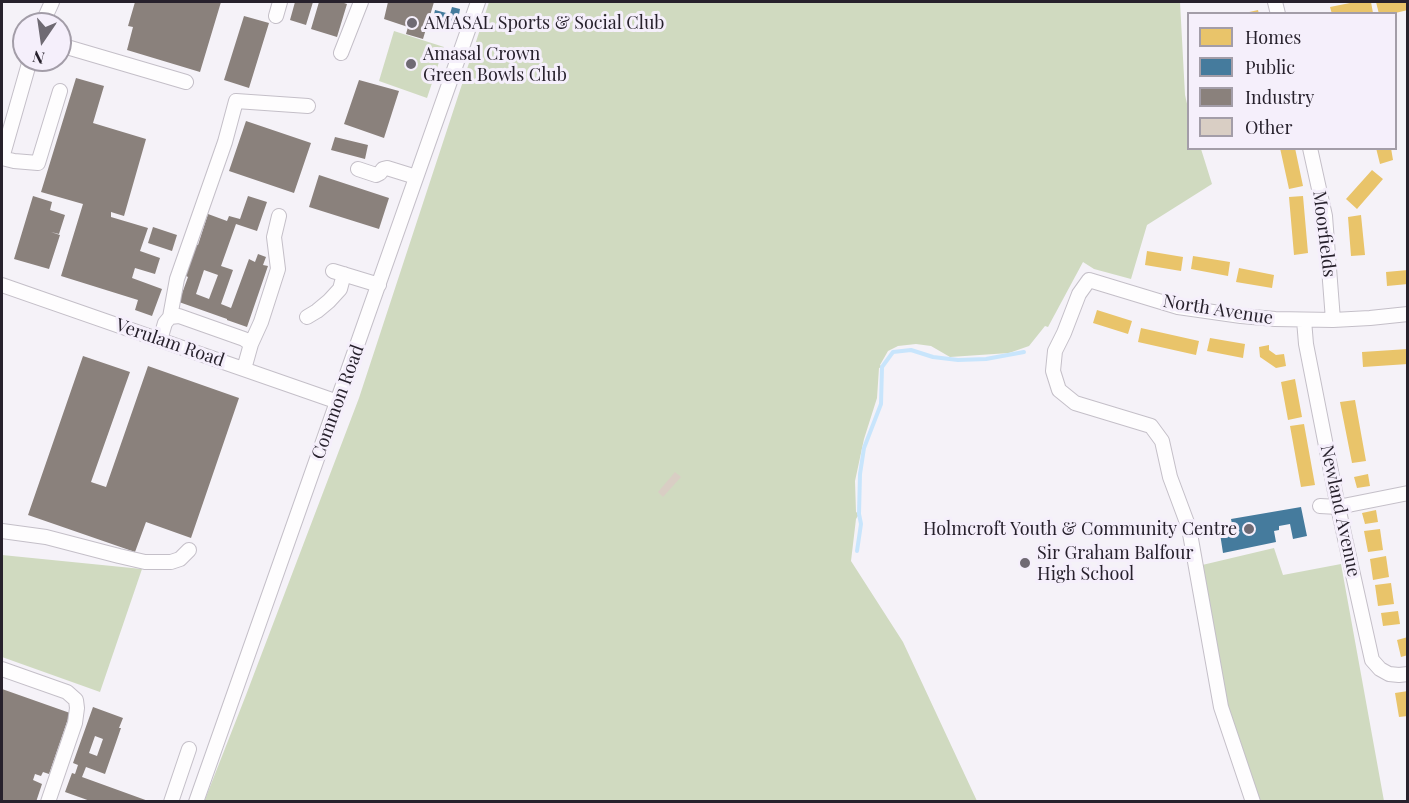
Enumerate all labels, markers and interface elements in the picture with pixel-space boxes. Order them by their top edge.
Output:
north arrow [12,12,72,72]
place label: AMASAL Sports & Social Club [424,12,664,34]
legend [1187,12,1397,150]
marker: AMASAL Sports & Social Club [405,16,419,30]
text: Homes [1245,25,1301,49]
place label: Amasal Crown Green Bowls Club [423,43,567,86]
text: N [30,47,46,70]
text: Public [1245,55,1295,79]
marker: Amasal Crown Green Bowls Club [404,57,418,71]
text: Industry [1245,85,1314,109]
text: Other [1245,115,1292,139]
street label: Moorfields [1308,190,1340,278]
street label: North Avenue [1161,291,1275,329]
street label: Verulam Road [113,314,227,372]
street label: Common Road [307,342,369,462]
street label: Newland Avenue [1316,443,1364,579]
place label: Holmcroft Youth & Community Centre [923,518,1237,540]
marker: Holmcroft Youth & Community Centre [1242,522,1256,536]
place label: Sir Graham Balfour High School [1037,542,1193,584]
marker: Sir Graham Balfour High School [1018,556,1032,570]

